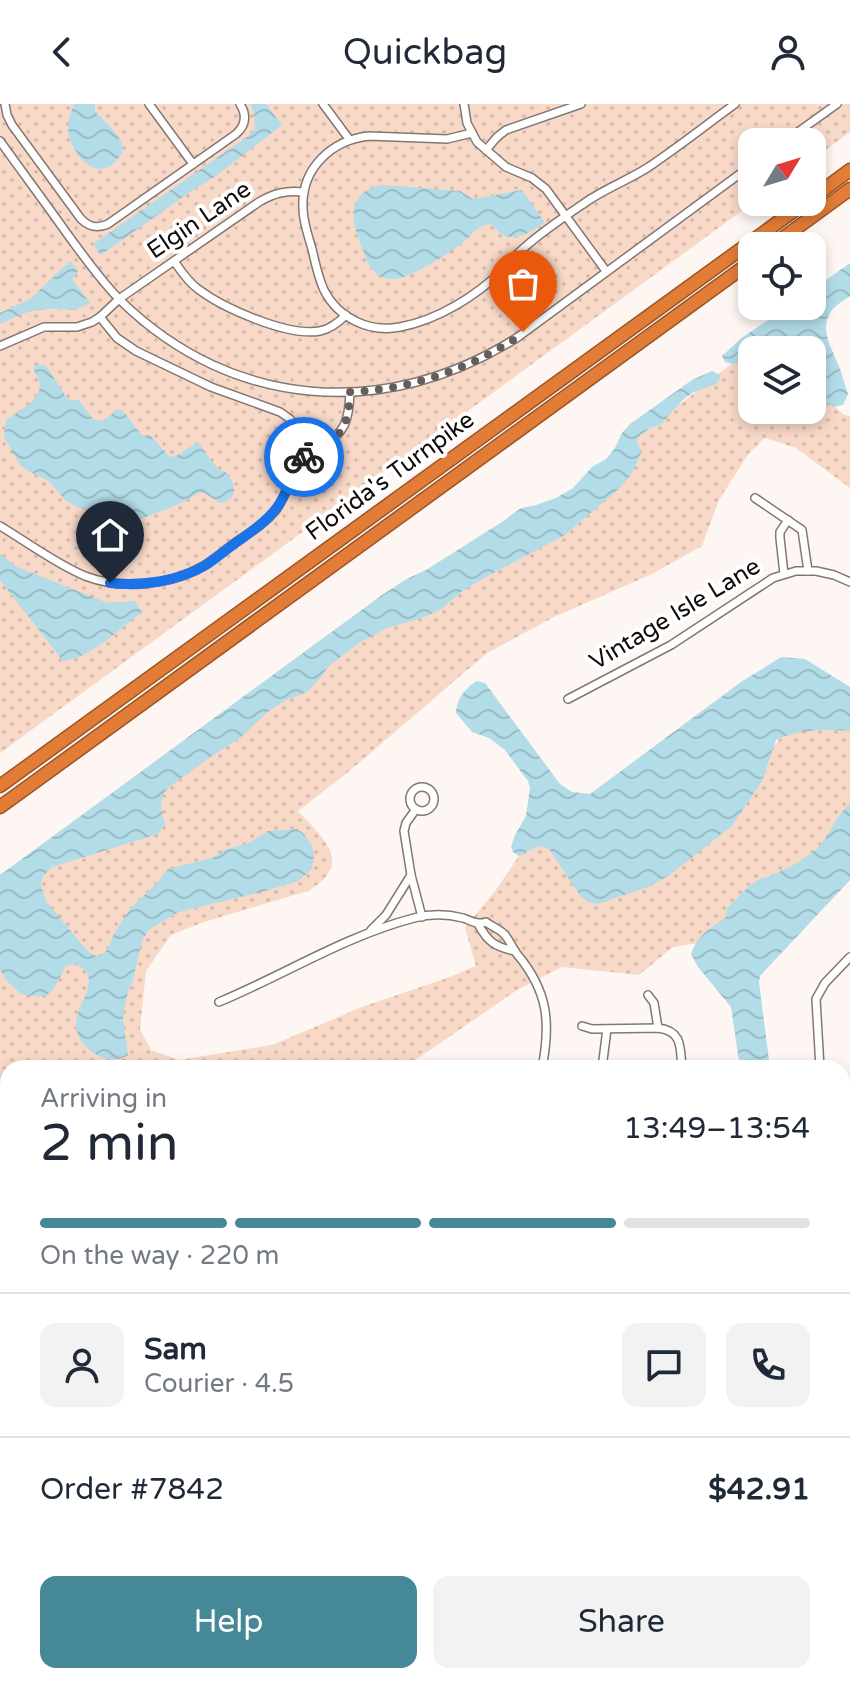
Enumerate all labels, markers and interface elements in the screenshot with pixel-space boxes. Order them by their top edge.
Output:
icon: back [40,30,84,74]
icon: person [766,30,810,74]
text: Quickbag [343,31,507,74]
north arrow [738,128,826,216]
map controls [738,128,826,424]
street label: Elgin Lane [142,175,256,265]
button: locate [738,232,826,320]
pin [489,250,557,332]
icon: bag [501,262,545,306]
button: layers [738,336,826,424]
street label: Florida's Turnpike [300,405,480,547]
courier [264,417,344,497]
icon: bike [282,435,326,479]
pin [76,501,144,583]
icon: home [88,513,132,557]
street label: Vintage Isle Lane [584,552,766,676]
text: Arriving in [40,1083,167,1114]
text: 13:49–13:54 [623,1110,810,1147]
text: 2 min [40,1112,179,1175]
text: On the way · 220 m [40,1240,279,1271]
button: person [40,1323,124,1407]
button: chat [622,1323,706,1407]
button: phone [726,1323,810,1407]
text: Sam [144,1331,207,1368]
text: Courier · 4.5 [144,1368,294,1399]
text: Order #7842 [40,1471,224,1508]
text: $42.91 [708,1471,810,1508]
button: Help [40,1576,417,1668]
button: Share [433,1576,810,1668]

